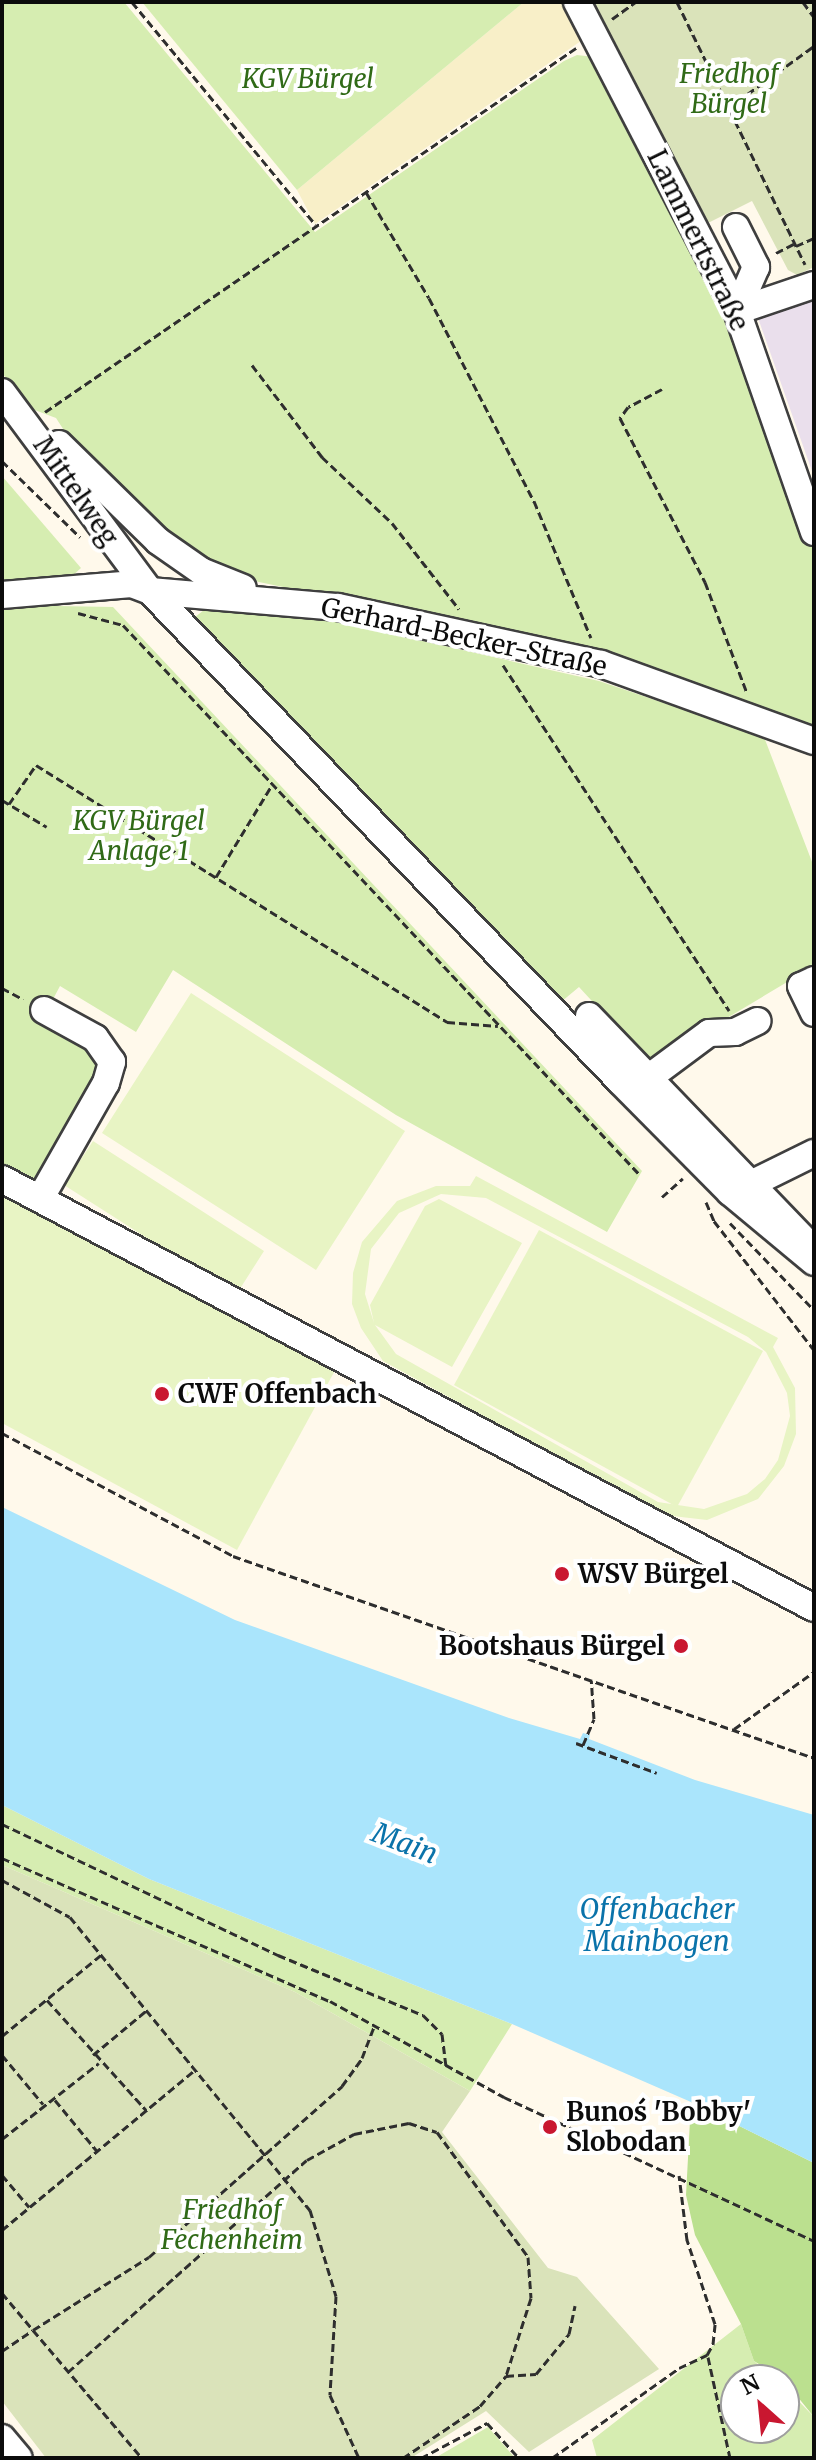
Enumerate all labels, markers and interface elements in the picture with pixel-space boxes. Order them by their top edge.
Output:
park label: Friedhof Bürgel [679,58,779,120]
park label: KGV Bürgel [242,63,374,95]
street label: Lammertstraße [641,145,755,335]
street label: Mittelweg [27,430,125,552]
street label: Gerhard-Becker-Straße [318,591,610,683]
park label: KGV Bürgel Anlage 1 [73,805,205,866]
place label: CWF Offenbach [178,1378,377,1410]
marker: CWF Offenbach [153,1385,171,1403]
place label: WSV Bürgel [578,1558,728,1590]
marker: WSV Bürgel [553,1565,571,1583]
place label: Bootshaus Bürgel [439,1630,665,1662]
marker: Bootshaus Bürgel [672,1637,690,1655]
water label: Main [368,1815,442,1871]
water label: Offenbacher Mainbogen [579,1892,735,1958]
place label: Bunoś 'Bobby' Slobodan [566,2096,751,2158]
marker: Bunoś 'Bobby' Slobodan [541,2118,559,2136]
park label: Friedhof Fechenheim [161,2194,303,2256]
north arrow [720,2364,800,2444]
text: N [736,2368,764,2401]

